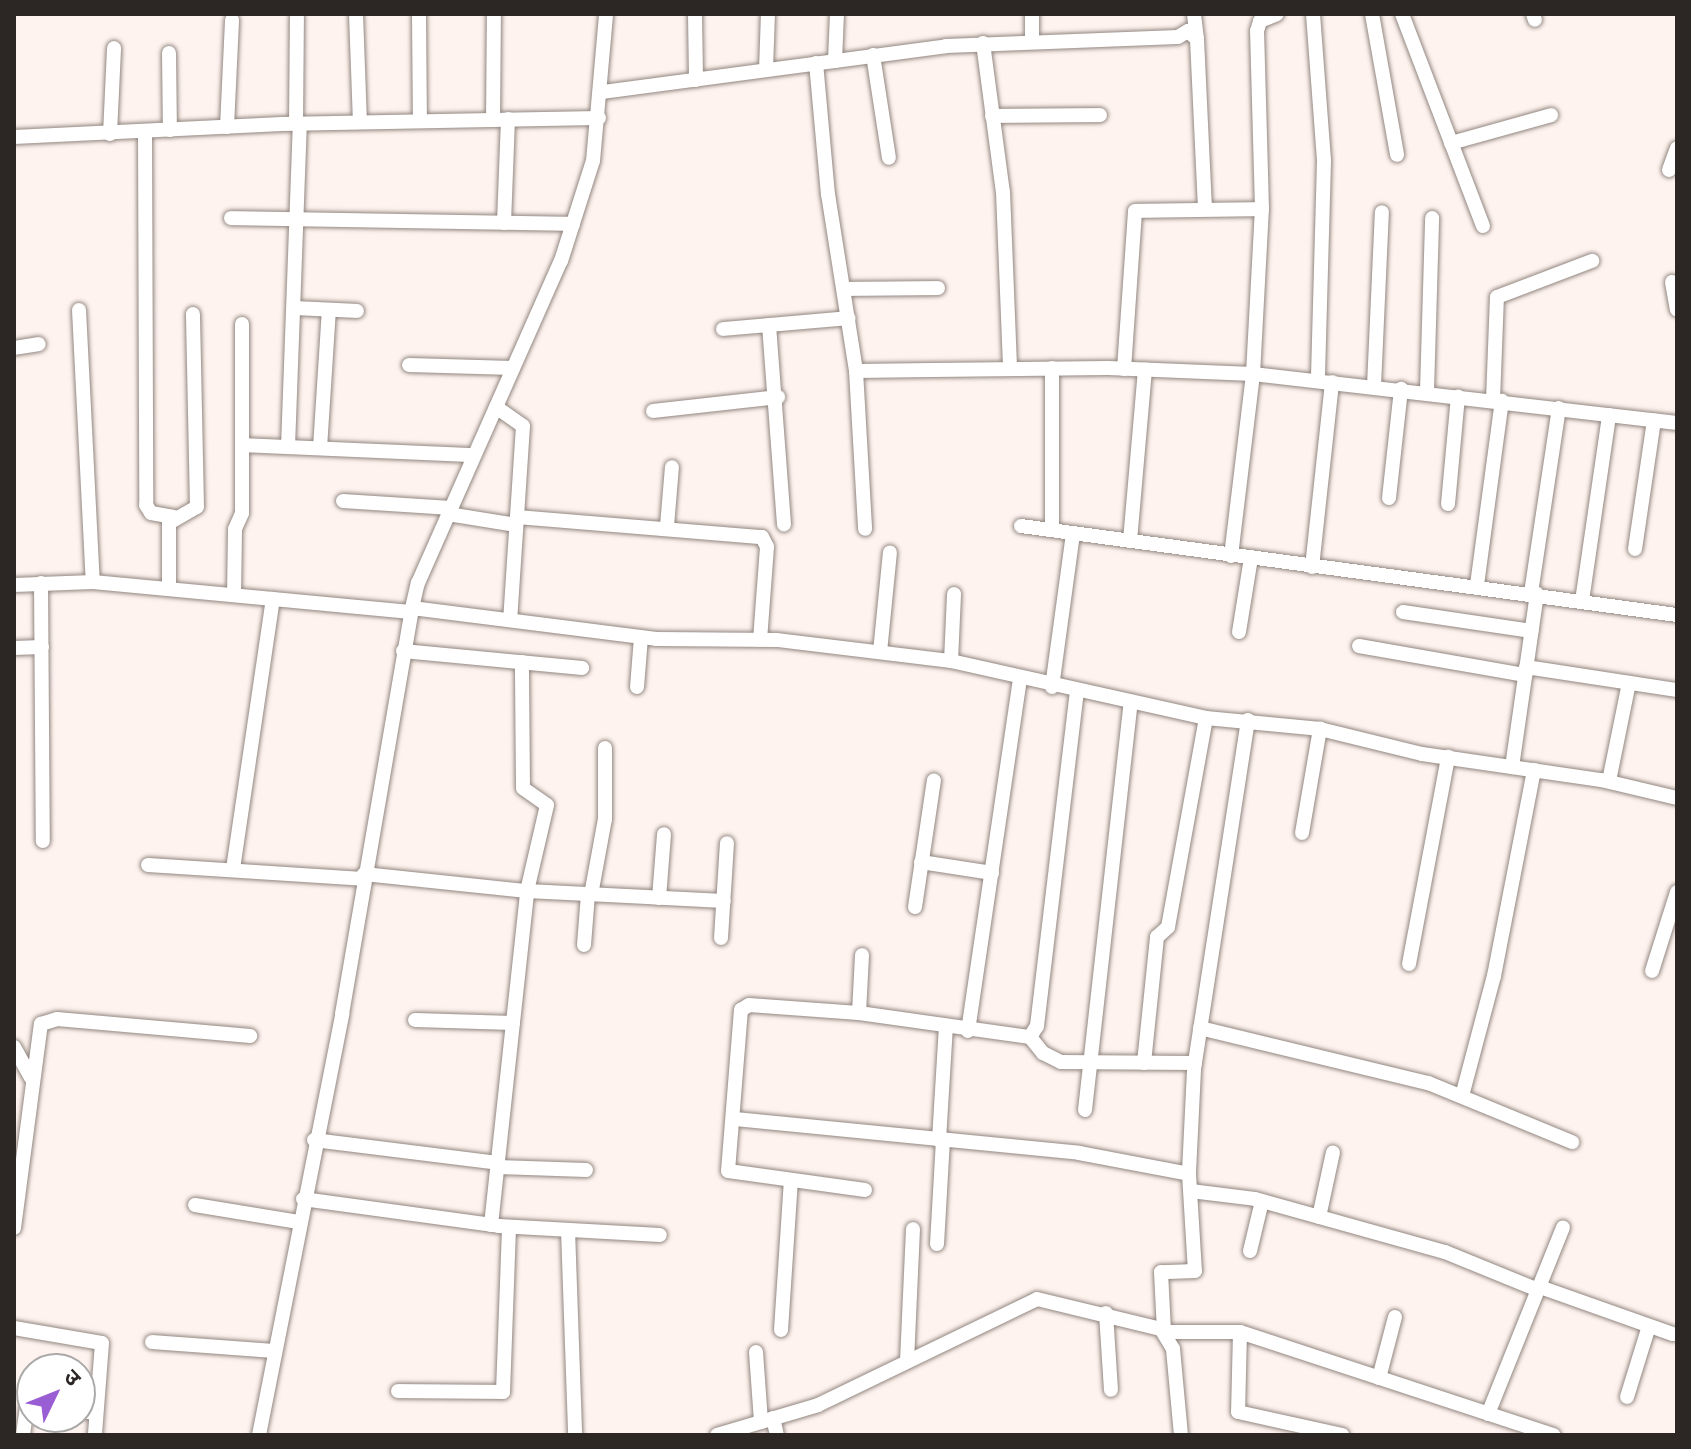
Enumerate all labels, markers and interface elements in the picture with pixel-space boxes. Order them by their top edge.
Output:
north arrow [16,1353,96,1433]
text: उ [58,1364,87,1392]

